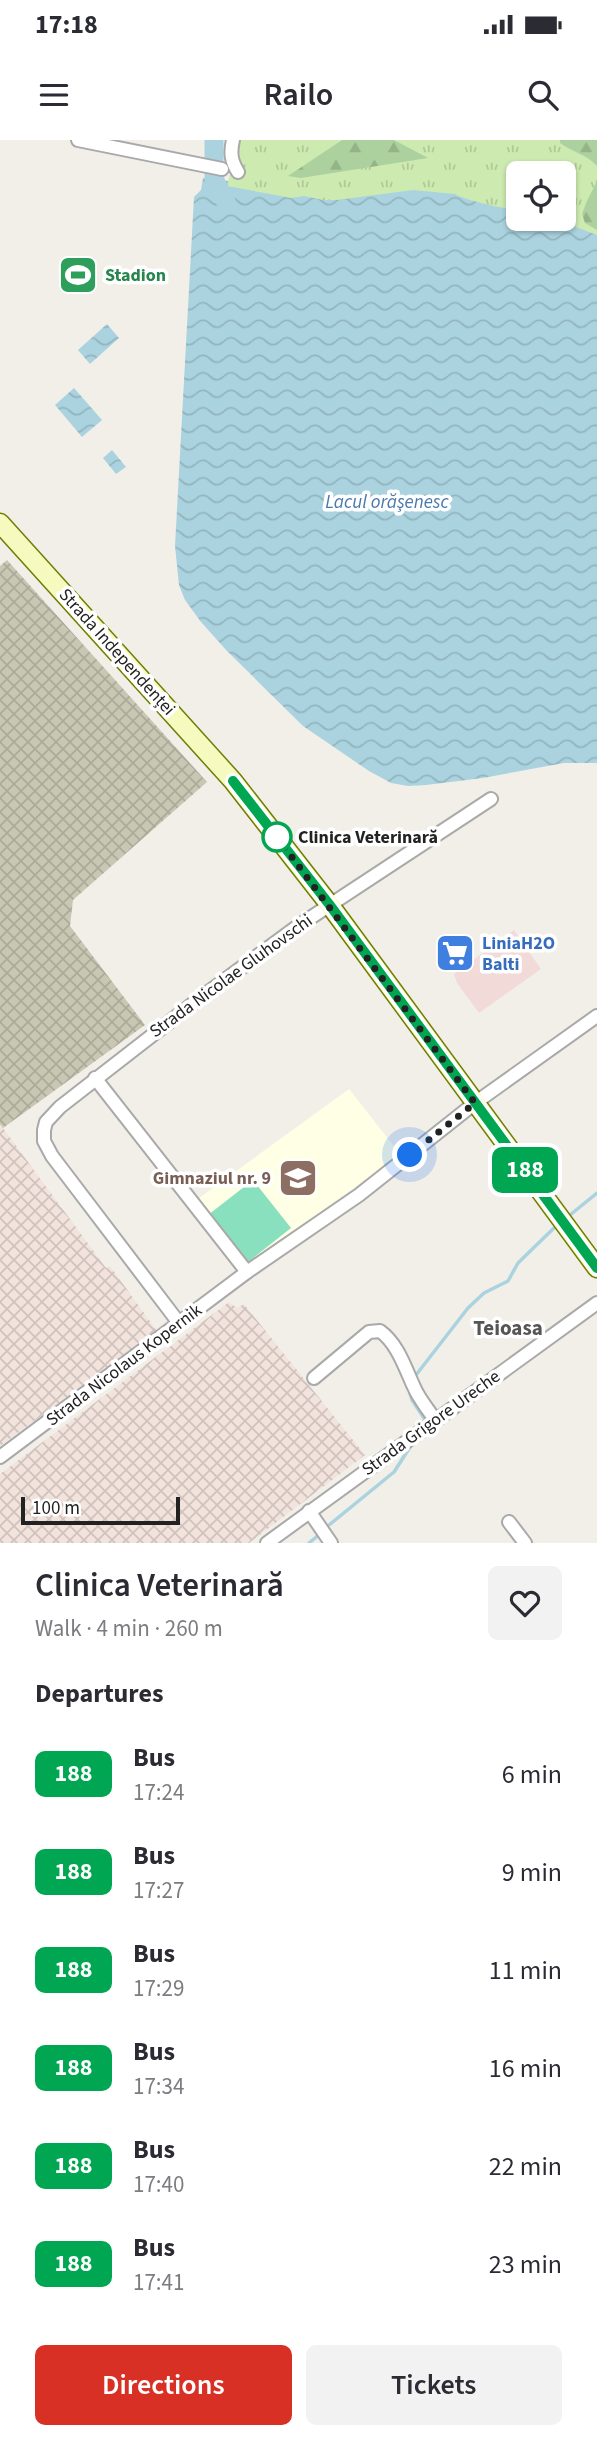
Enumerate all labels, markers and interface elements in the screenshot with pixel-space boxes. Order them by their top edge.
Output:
text: 17:18 [35,6,98,43]
text: Railo [264,72,333,118]
icon: menu [35,76,73,114]
icon: search [524,76,562,114]
map controls [506,161,576,231]
button: locate [506,161,576,231]
sports icon: Stadion [57,254,99,296]
place label: Stadion [105,263,166,288]
water label: Lacul orăşenesc [325,489,449,516]
street label: Strada Independenței [53,583,181,721]
marker: Clinica Veterinară [262,822,292,852]
place label: Clinica Veterinară [298,825,438,850]
street label: Strada Nicolae Gluhovschi [144,908,318,1044]
place label: LiniaH2O Balti [482,931,555,977]
supermarket icon: LiniaH2O Balti [434,932,476,974]
your location [392,1137,427,1172]
line badge: 188 [485,1147,565,1193]
text: 188 [506,1152,544,1187]
school or university icon: Gimnaziul nr. 9 [277,1157,319,1199]
place label: Gimnaziul nr. 9 [153,1166,271,1191]
street label: Strada Nicolaus Kopernik [41,1298,207,1432]
district label: Teioasa [473,1313,543,1343]
street label: Strada Grigore Ureche [357,1364,505,1482]
scale bar [21,1494,180,1526]
text: 100 m [32,1495,80,1522]
text: Clinica Veterinară [35,1562,284,1609]
button: heart [488,1566,562,1640]
text: Walk · 4 min · 260 m [35,1612,223,1645]
text: Departures [35,1675,163,1712]
text: Bus [133,1739,175,1776]
text: 188 [54,1756,93,1791]
text: 6 min [502,1756,562,1793]
text: 17:24 [133,1776,184,1809]
text: Bus [133,1837,175,1874]
text: 188 [54,1854,93,1889]
text: 9 min [502,1854,562,1891]
text: 17:27 [133,1874,184,1907]
text: Bus [133,1935,175,1972]
text: 188 [54,1952,93,1987]
text: 11 min [489,1952,562,1989]
text: 17:29 [133,1972,184,2005]
text: Bus [133,2033,175,2070]
text: 188 [54,2050,93,2085]
text: 16 min [489,2050,562,2087]
text: 17:34 [133,2070,184,2103]
text: Bus [133,2131,175,2168]
text: 188 [54,2148,93,2183]
text: 22 min [489,2148,562,2185]
text: 17:40 [133,2168,184,2201]
text: Bus [133,2229,175,2266]
text: 188 [54,2246,93,2281]
text: 23 min [489,2246,562,2283]
text: 17:41 [133,2266,184,2299]
button: Directions [35,2345,292,2425]
button: Tickets [306,2345,562,2425]

